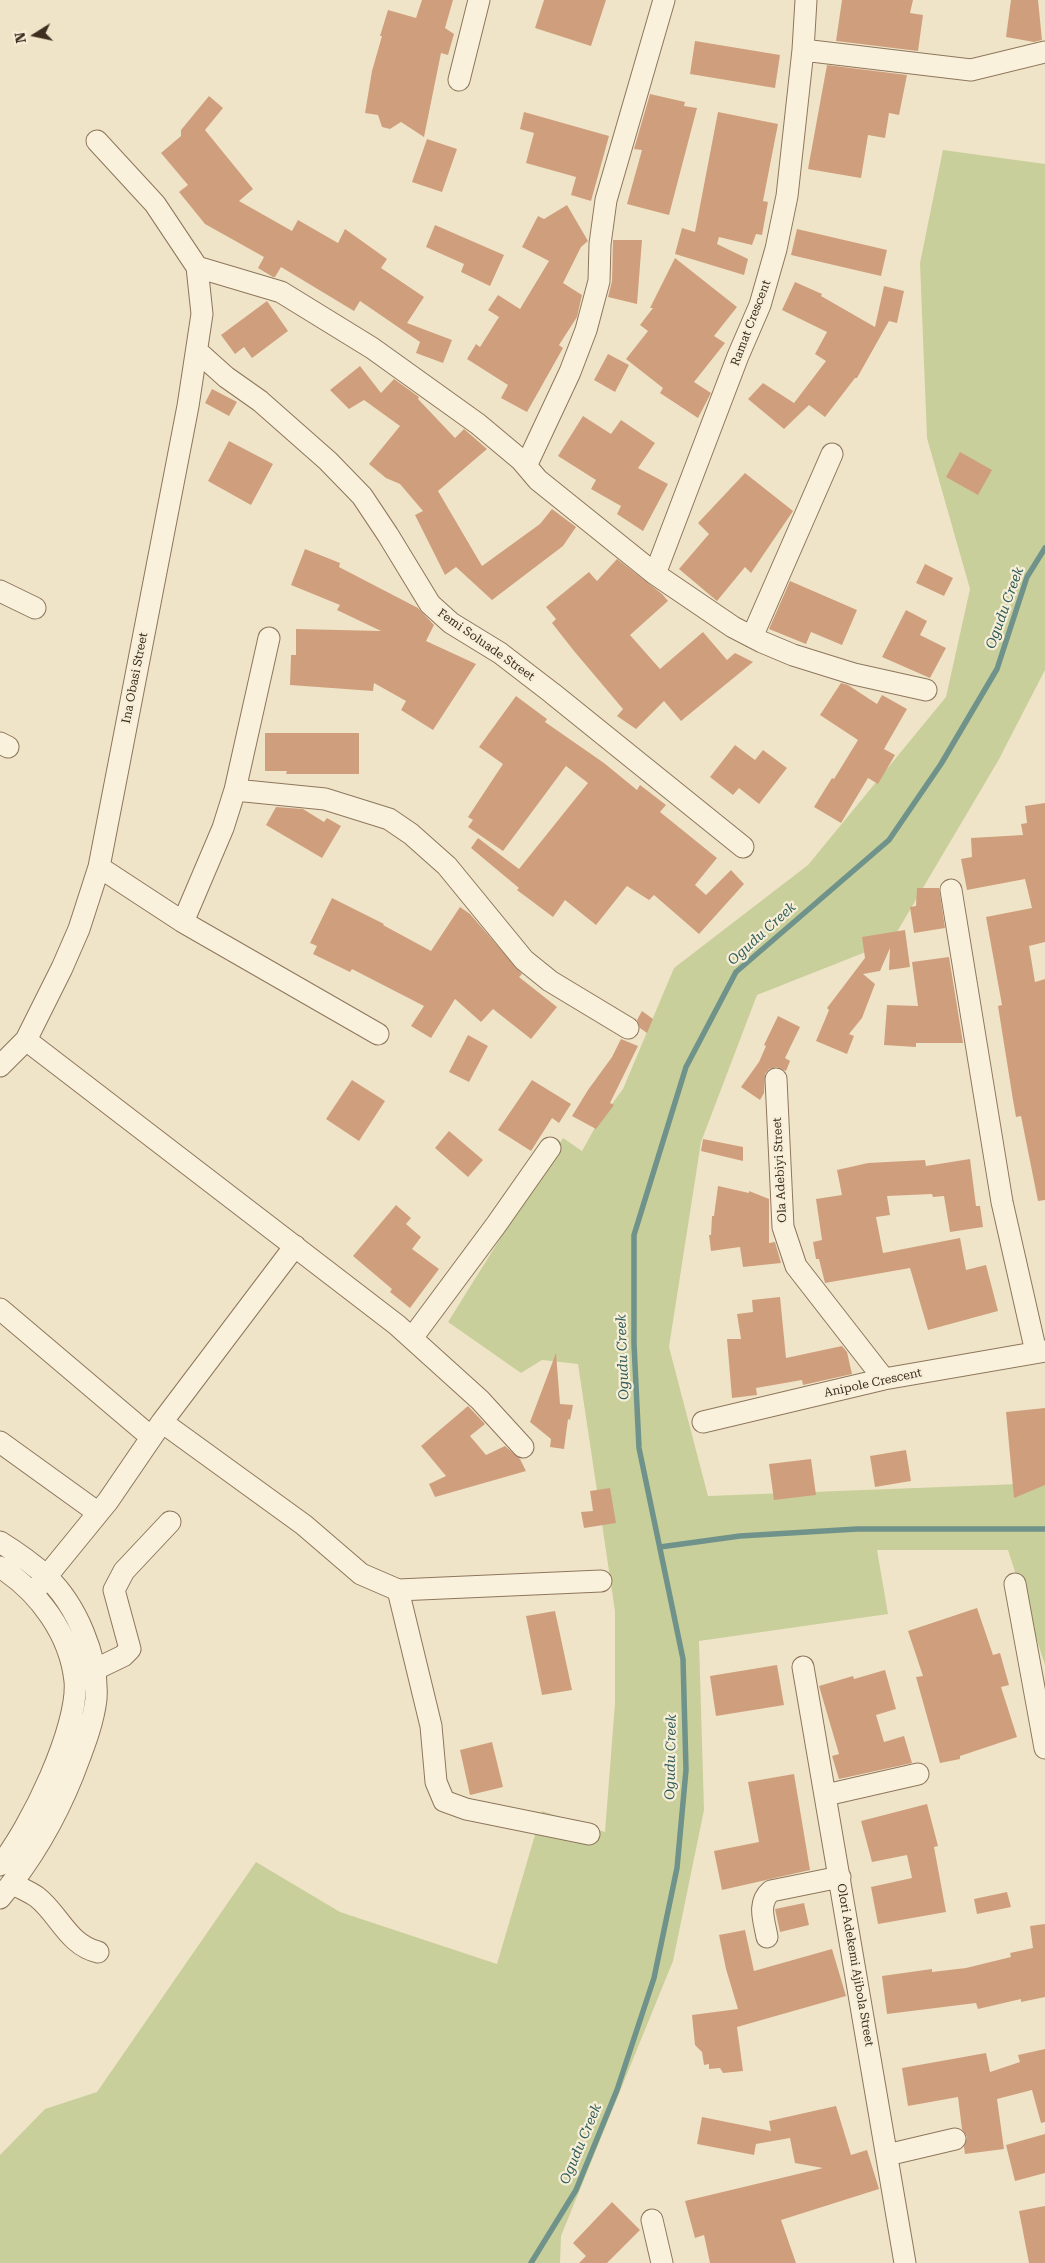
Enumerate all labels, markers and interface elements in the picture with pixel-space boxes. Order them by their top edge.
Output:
north arrow [10,10,60,60]
text: N [11,31,29,44]
street label: Ramat Crescent [728,278,774,368]
water label: Ogudu Creek [982,565,1028,651]
street label: Femi Soluade Street [435,606,537,684]
street label: Ina Obasi Street [119,631,151,725]
water label: Ogudu Creek [724,899,800,969]
street label: Ola Adebiyi Street [770,1117,790,1223]
water label: Ogudu Creek [613,1314,633,1400]
street label: Anipole Crescent [823,1366,923,1400]
water label: Ogudu Creek [662,1714,680,1800]
street label: Olori Adekemi Ajibola Street [834,1882,876,2048]
water label: Ogudu Creek [556,2101,606,2187]

